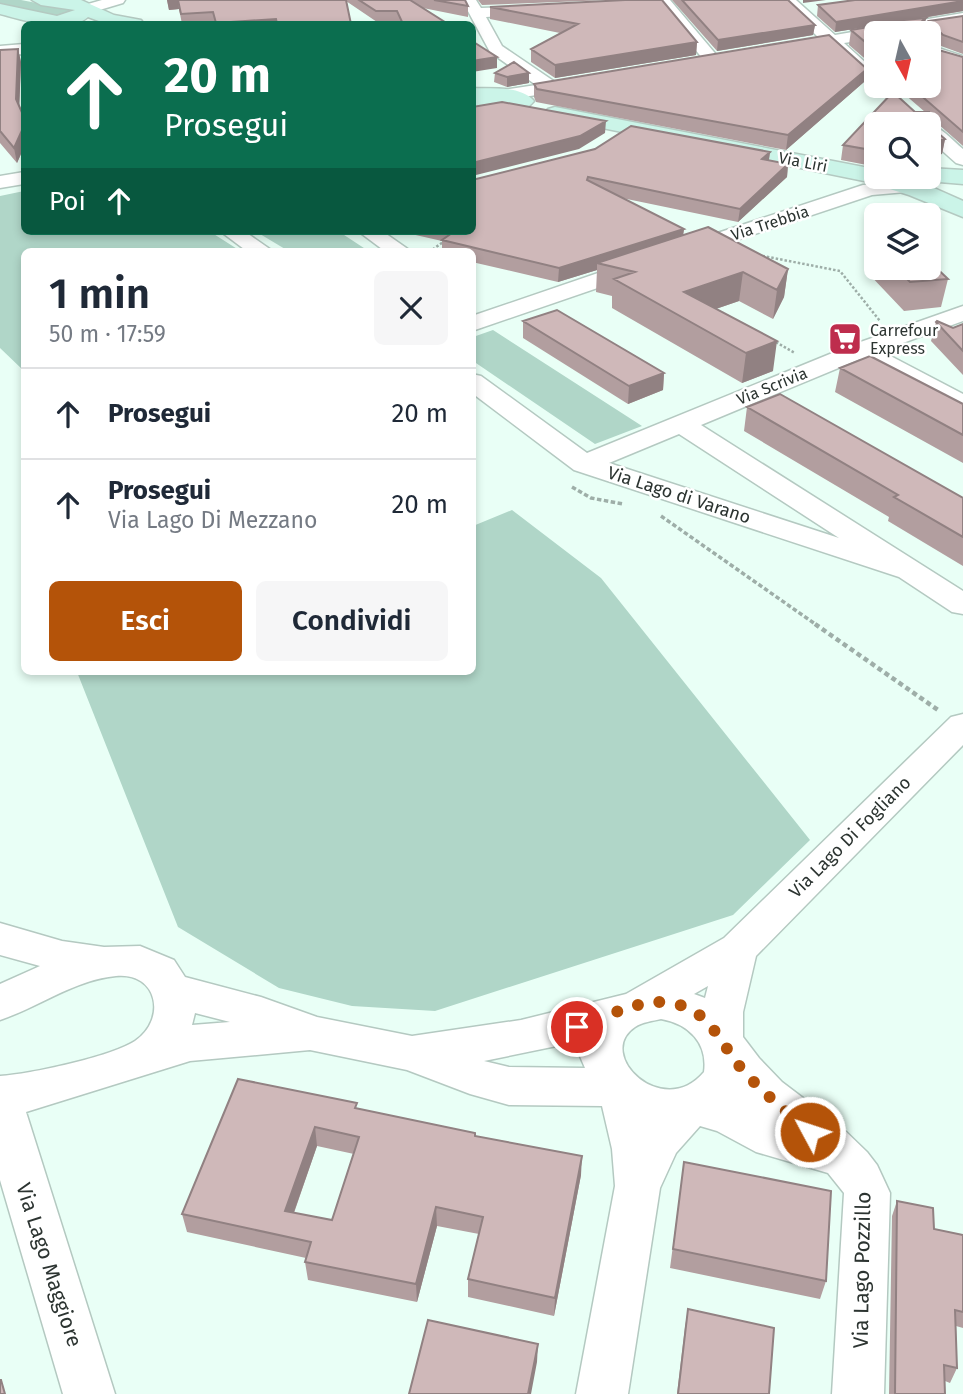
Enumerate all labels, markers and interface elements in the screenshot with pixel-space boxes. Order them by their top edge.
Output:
north arrow [864,21,942,98]
map controls [864,21,941,280]
text: 20 m [164,46,271,105]
icon: ahead [49,49,140,140]
text: Prosegui [164,106,288,144]
button: search [864,112,941,189]
street label: Via Liri [777,148,829,176]
icon: ahead [100,182,138,220]
text: Poi [49,186,86,217]
street label: Via Trebbia [729,201,811,245]
button: layers [864,203,941,280]
text: 1 min [49,269,150,319]
button: close [374,271,448,345]
text: 50 m · 17:59 [49,320,166,348]
supermarket icon: Carrefour Express [826,320,864,358]
place label: Carrefour Express [870,321,939,358]
street label: Via Scrivia [734,363,810,409]
icon: ahead [49,395,87,433]
text: Prosegui [108,398,211,429]
text: 20 m [391,398,448,429]
street label: Via Lago di Varano [605,461,753,529]
text: Prosegui [108,475,211,506]
icon: ahead [49,486,87,524]
text: 20 m [391,489,448,520]
text: Via Lago Di Mezzano [108,506,317,534]
button: Esci [49,581,242,661]
button: Condividi [256,581,448,661]
street label: Via Lago Di Fogliano [785,772,915,902]
pin [547,997,607,1057]
icon: arrive [558,1008,596,1046]
position arrow [773,1095,847,1169]
street label: Via Lago Maggiore [10,1180,88,1350]
street label: Via Lago Pozzillo [848,1191,876,1349]

